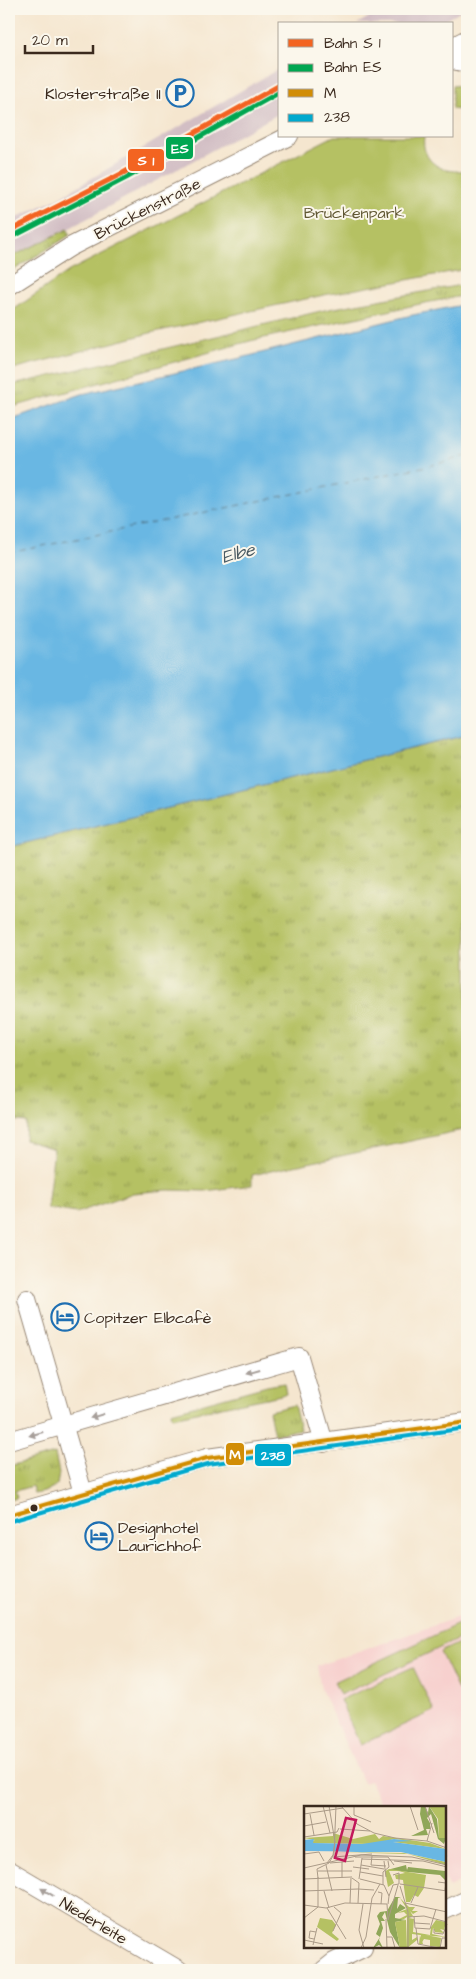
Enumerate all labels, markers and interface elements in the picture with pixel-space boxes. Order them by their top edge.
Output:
scale bar [25,22,92,54]
legend [278,22,454,138]
text: 20 m [32,30,68,51]
text: Bahn S 1 [324,33,381,54]
text: Bahn ES [324,57,382,78]
parking icon: Klosterstraße II [165,78,195,108]
place label: Klosterstraße II [45,83,161,105]
text: M [324,83,336,104]
text: 238 [324,107,350,128]
line badge: ES [165,136,194,160]
text: ES [171,139,189,159]
line badge: S 1 [127,148,165,172]
text: S 1 [137,151,154,171]
street label: Brückenstraße [91,173,205,245]
park label: Brückenpark [304,202,404,224]
water label: Elbe [219,537,259,570]
hotel icon: Copitzer Elbcafè [50,1302,80,1332]
place label: Copitzer Elbcafè [84,1307,212,1329]
one-way arrow [245,1367,260,1375]
one-way arrow [89,1413,104,1420]
one-way arrow [28,1430,44,1438]
line badge: M [225,1442,245,1466]
line badge: 238 [254,1443,292,1467]
text: M [229,1445,241,1465]
text: 238 [260,1446,285,1466]
unlabelled marker [29,1503,39,1513]
place label: Designhotel Laurichhof [118,1517,202,1557]
hotel icon: Designhotel Laurichhof [84,1521,114,1551]
inset map [304,1806,446,1949]
one-way arrow [40,1888,53,1897]
street label: Niederleite [55,1892,132,1950]

